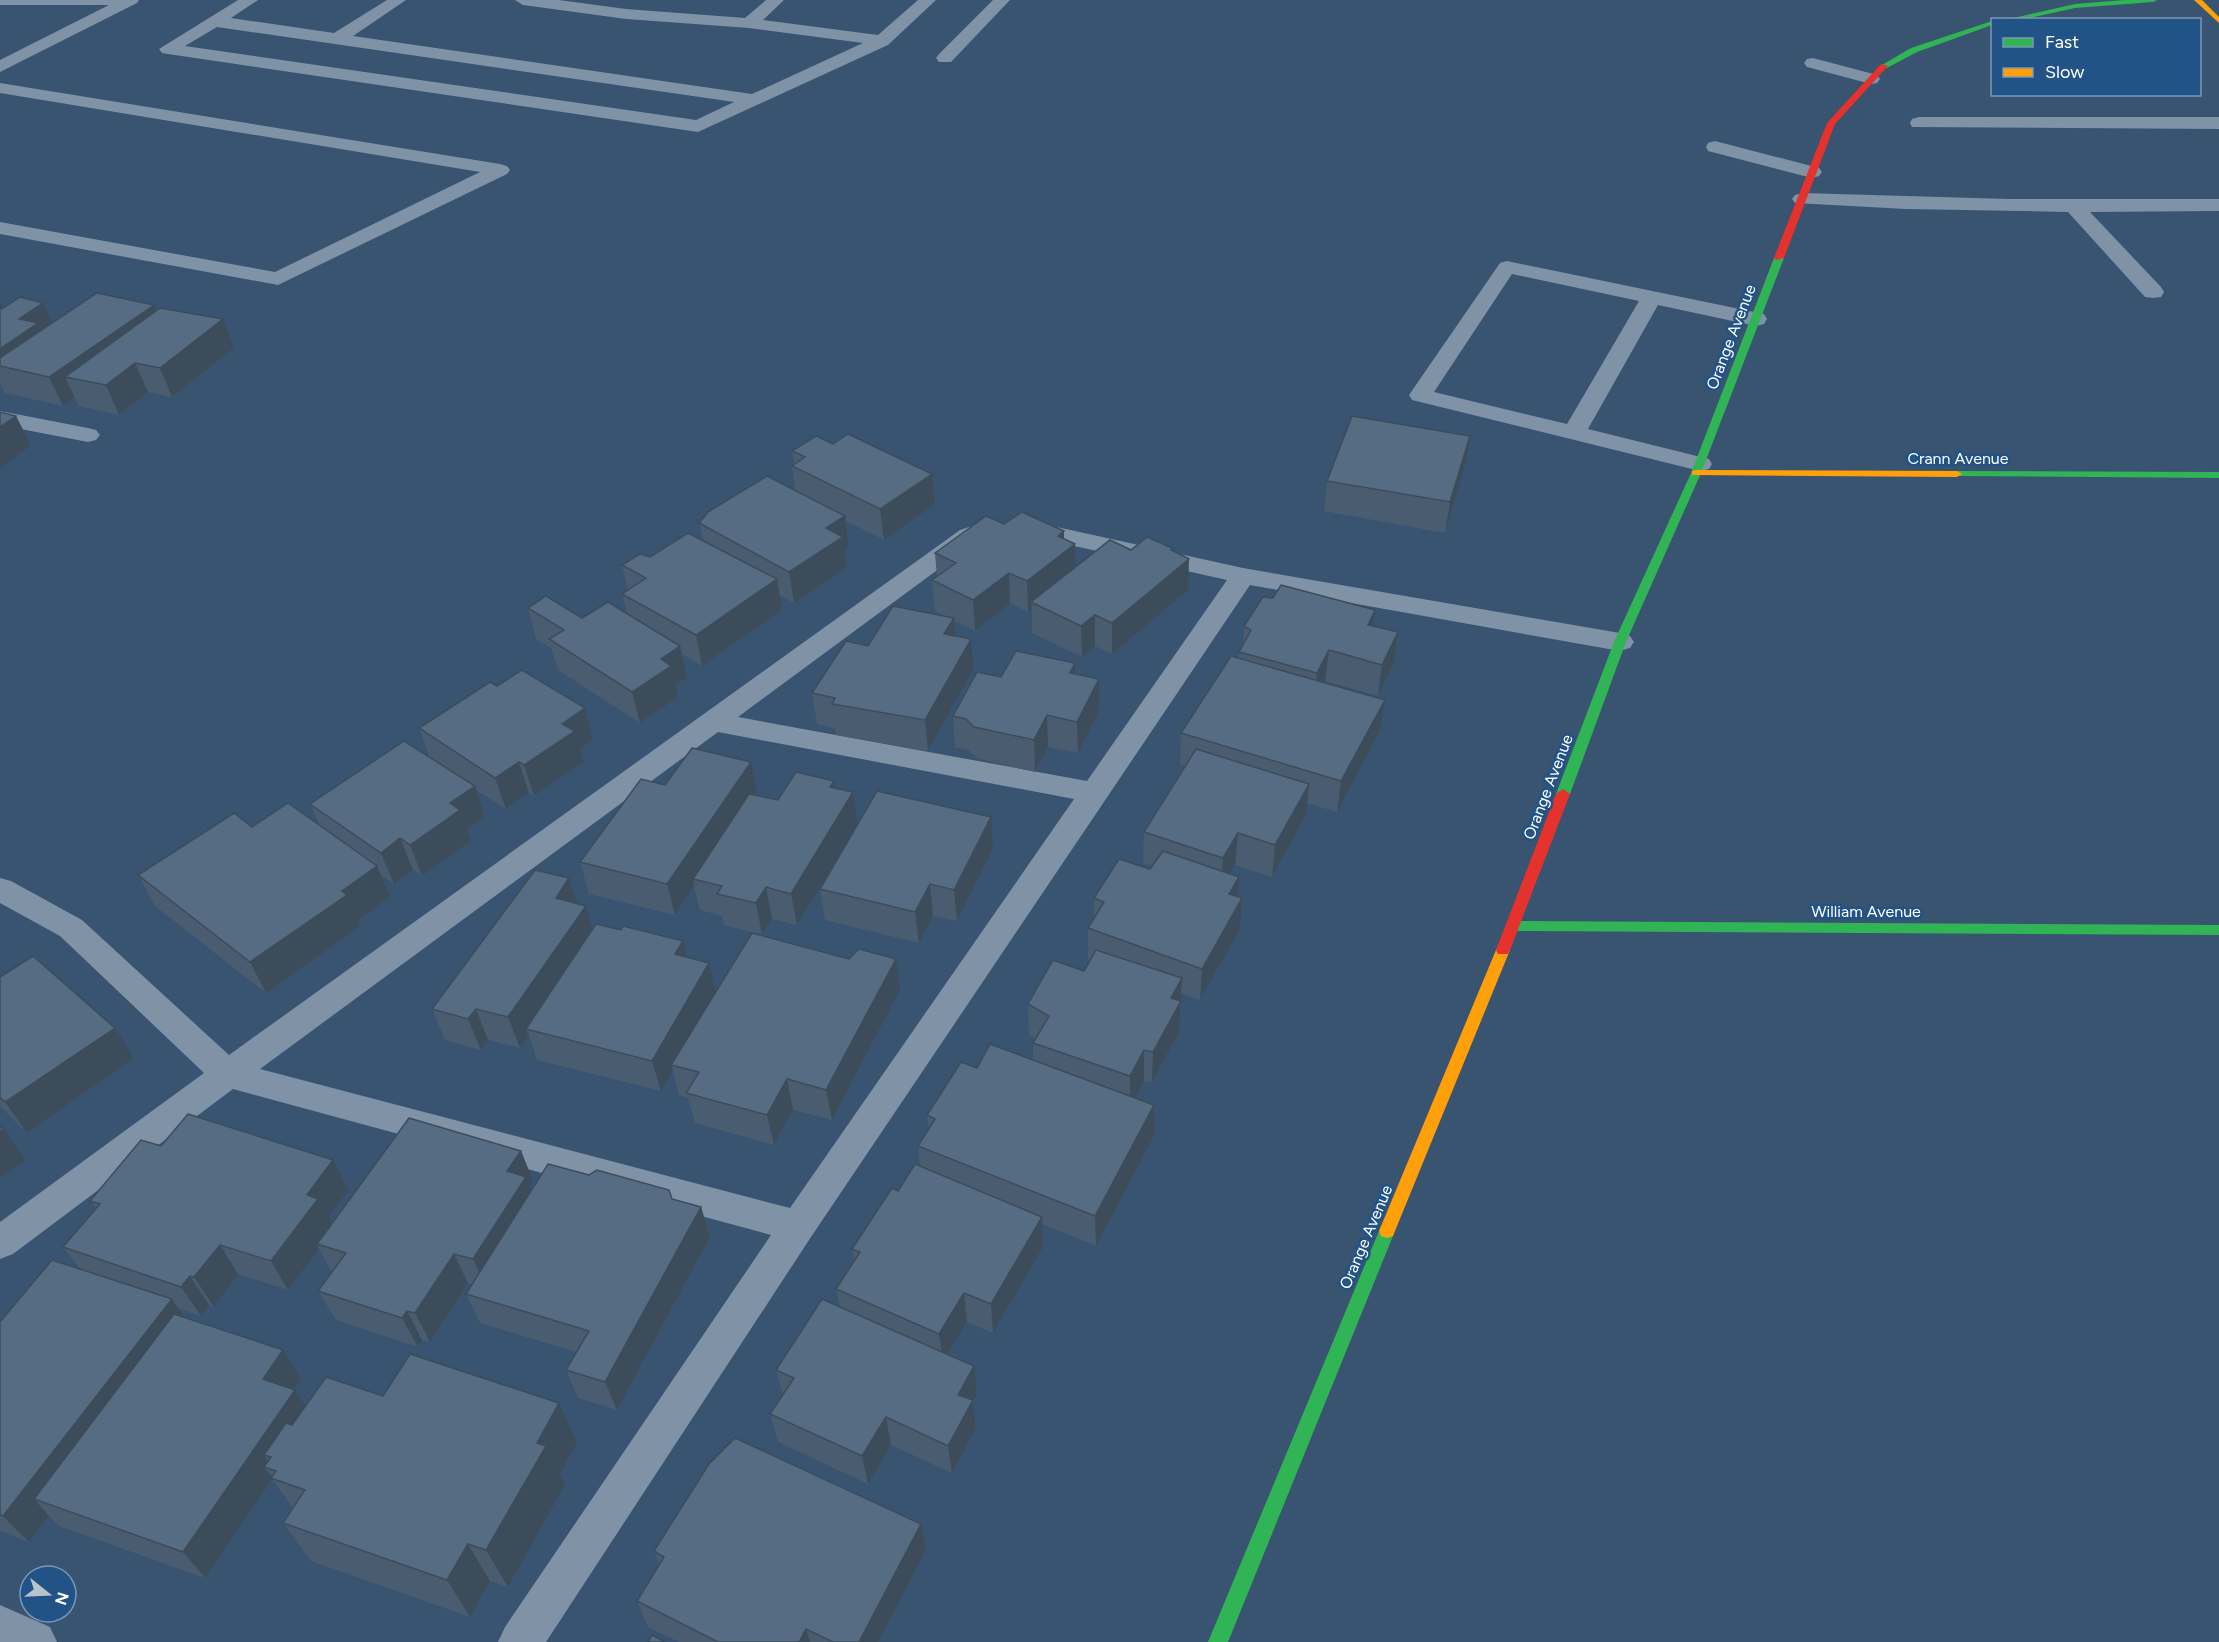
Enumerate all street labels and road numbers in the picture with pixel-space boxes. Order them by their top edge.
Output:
street label: Orange Avenue [1702,281,1760,392]
street label: Crann Avenue [1907,449,2009,468]
street label: Orange Avenue [1519,731,1577,842]
street label: William Avenue [1811,902,1921,921]
street label: Orange Avenue [1336,1182,1397,1292]

